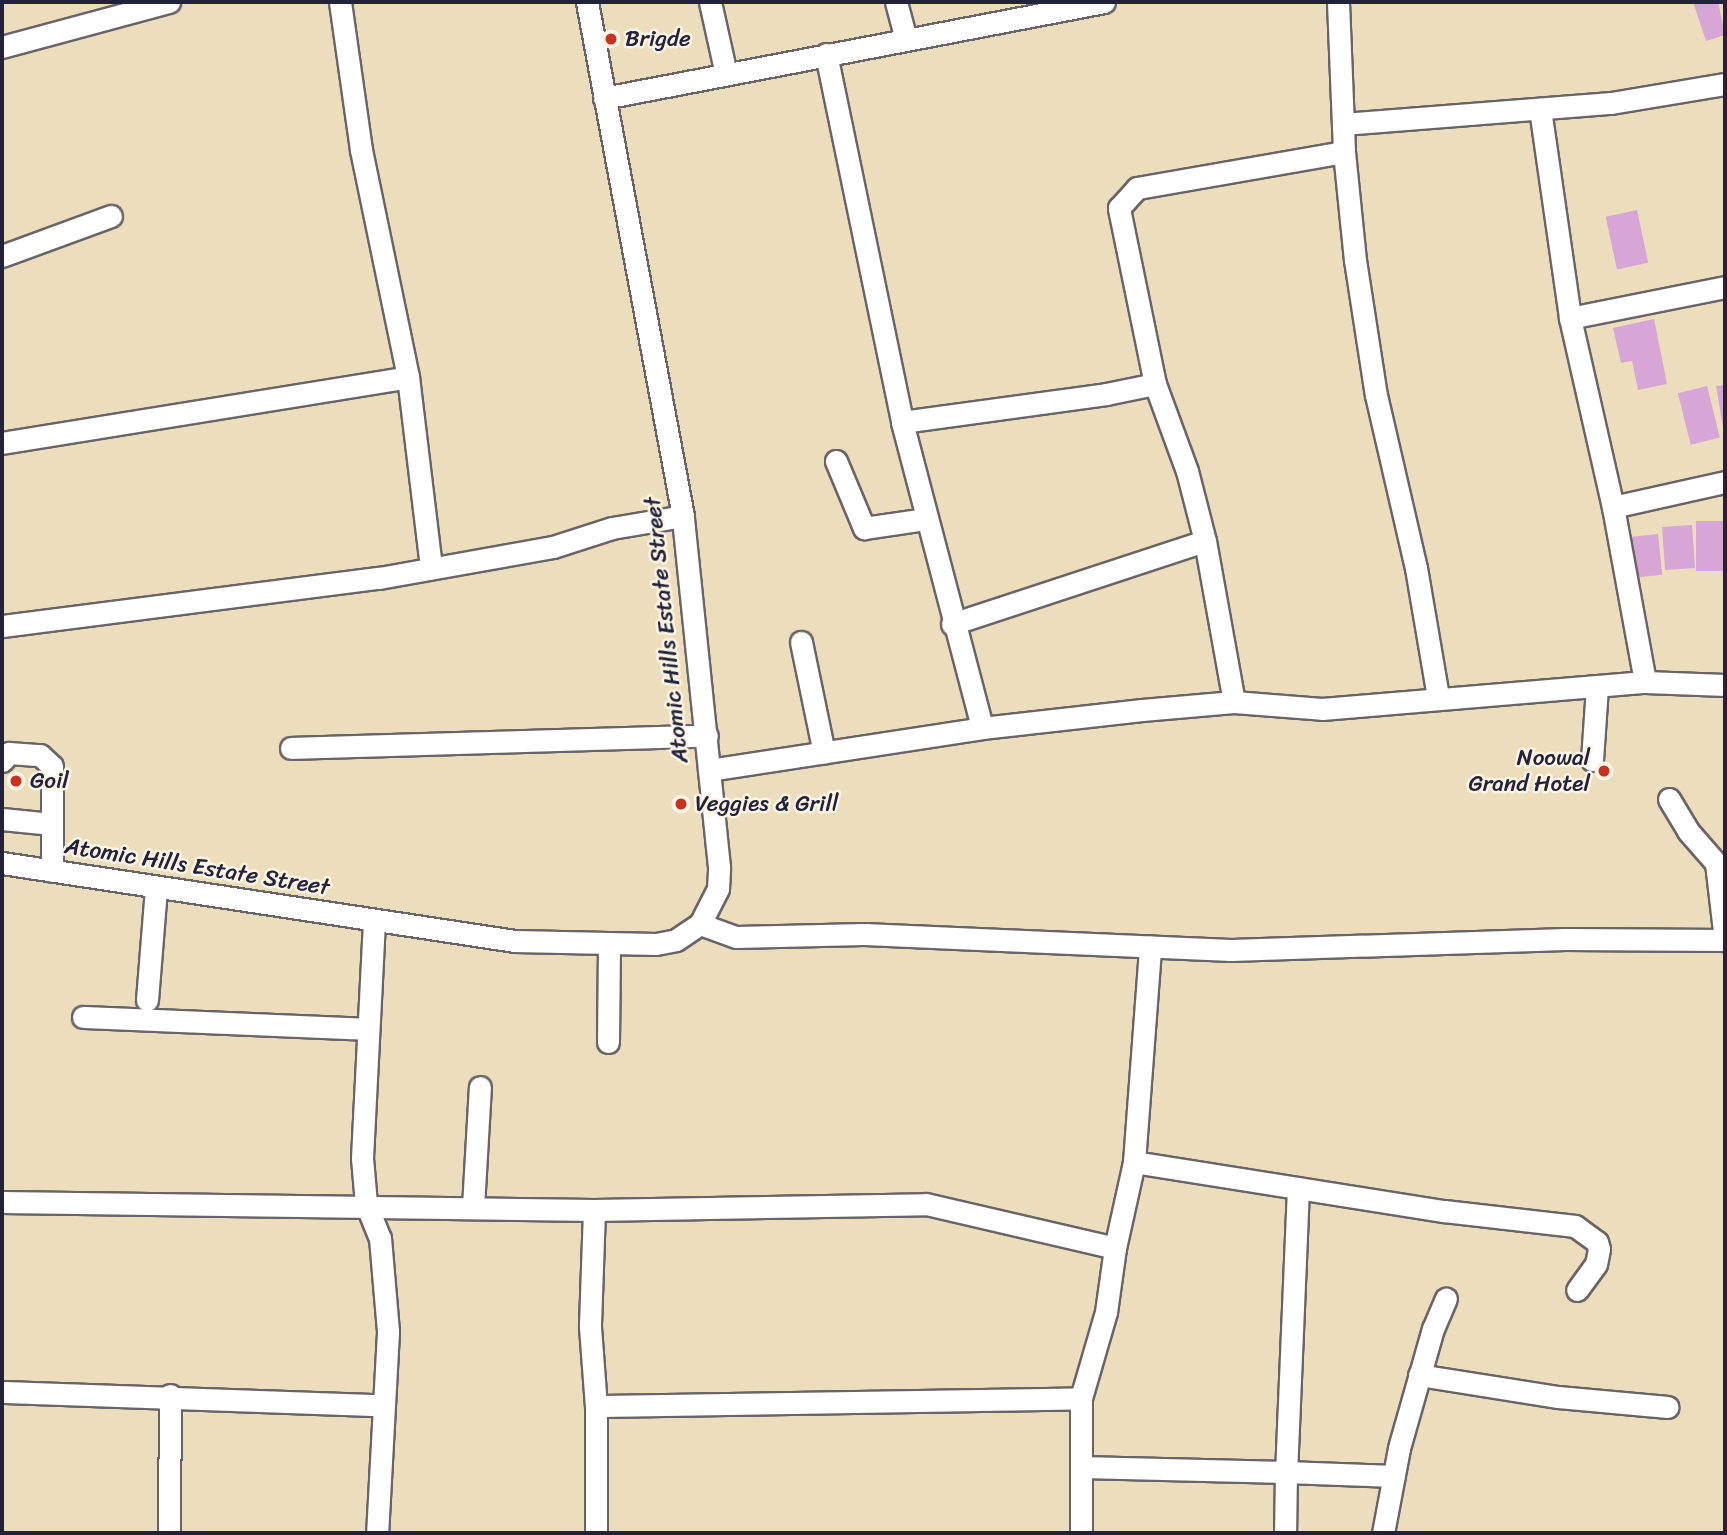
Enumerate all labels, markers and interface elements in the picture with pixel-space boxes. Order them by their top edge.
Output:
place label: Brigde [625,25,691,53]
marker: Brigde [603,31,619,47]
street label: Atomic Hills Estate Street [639,495,695,765]
place label: Noowal Grand Hotel [1468,744,1590,798]
marker: Noowal Grand Hotel [1596,763,1612,779]
place label: Goil [30,767,69,795]
marker: Goil [8,773,24,789]
place label: Veggies & Grill [695,790,838,818]
marker: Veggies & Grill [673,796,689,812]
street label: Atomic Hills Estate Street [62,832,332,902]

